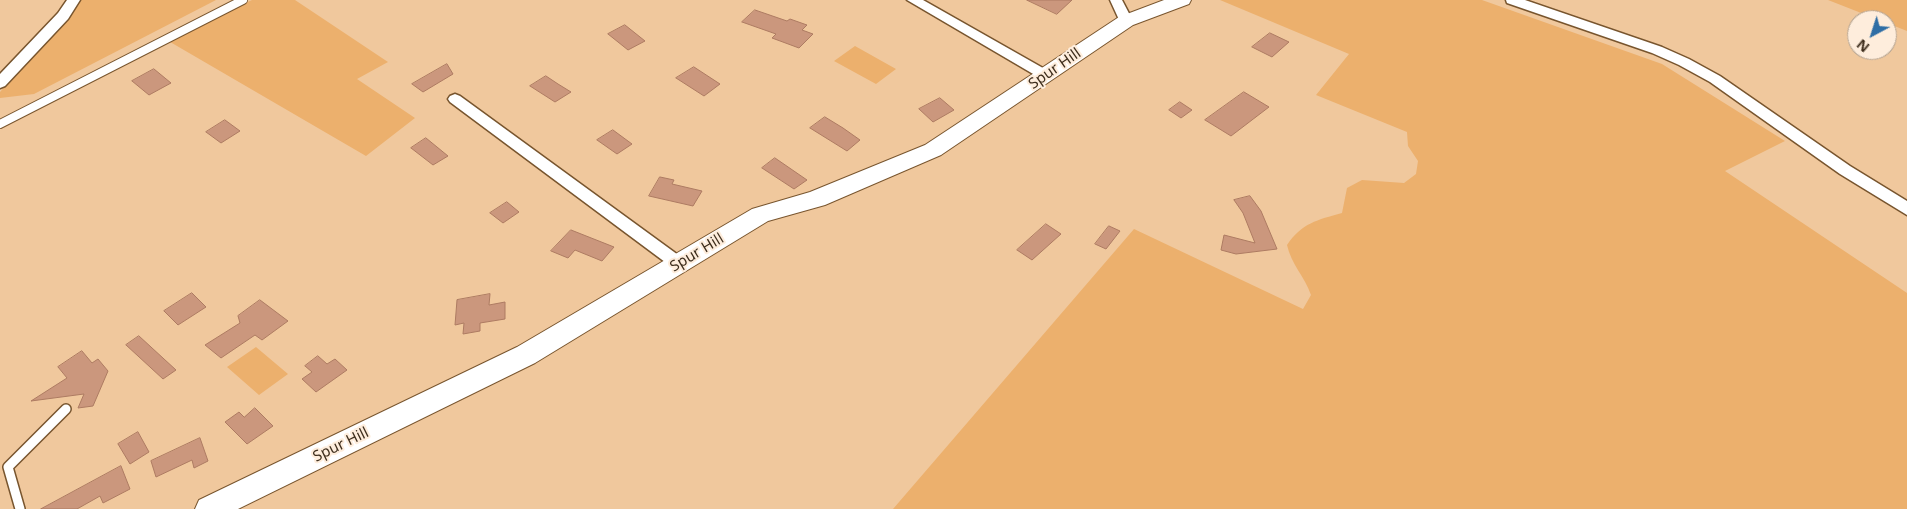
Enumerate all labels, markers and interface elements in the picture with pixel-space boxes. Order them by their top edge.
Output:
north arrow [1847,10,1897,60]
text: N [1852,35,1873,57]
street label: Spur Hill [1025,45,1085,93]
street label: Spur Hill [667,230,727,276]
street label: Spur Hill [310,424,372,466]

